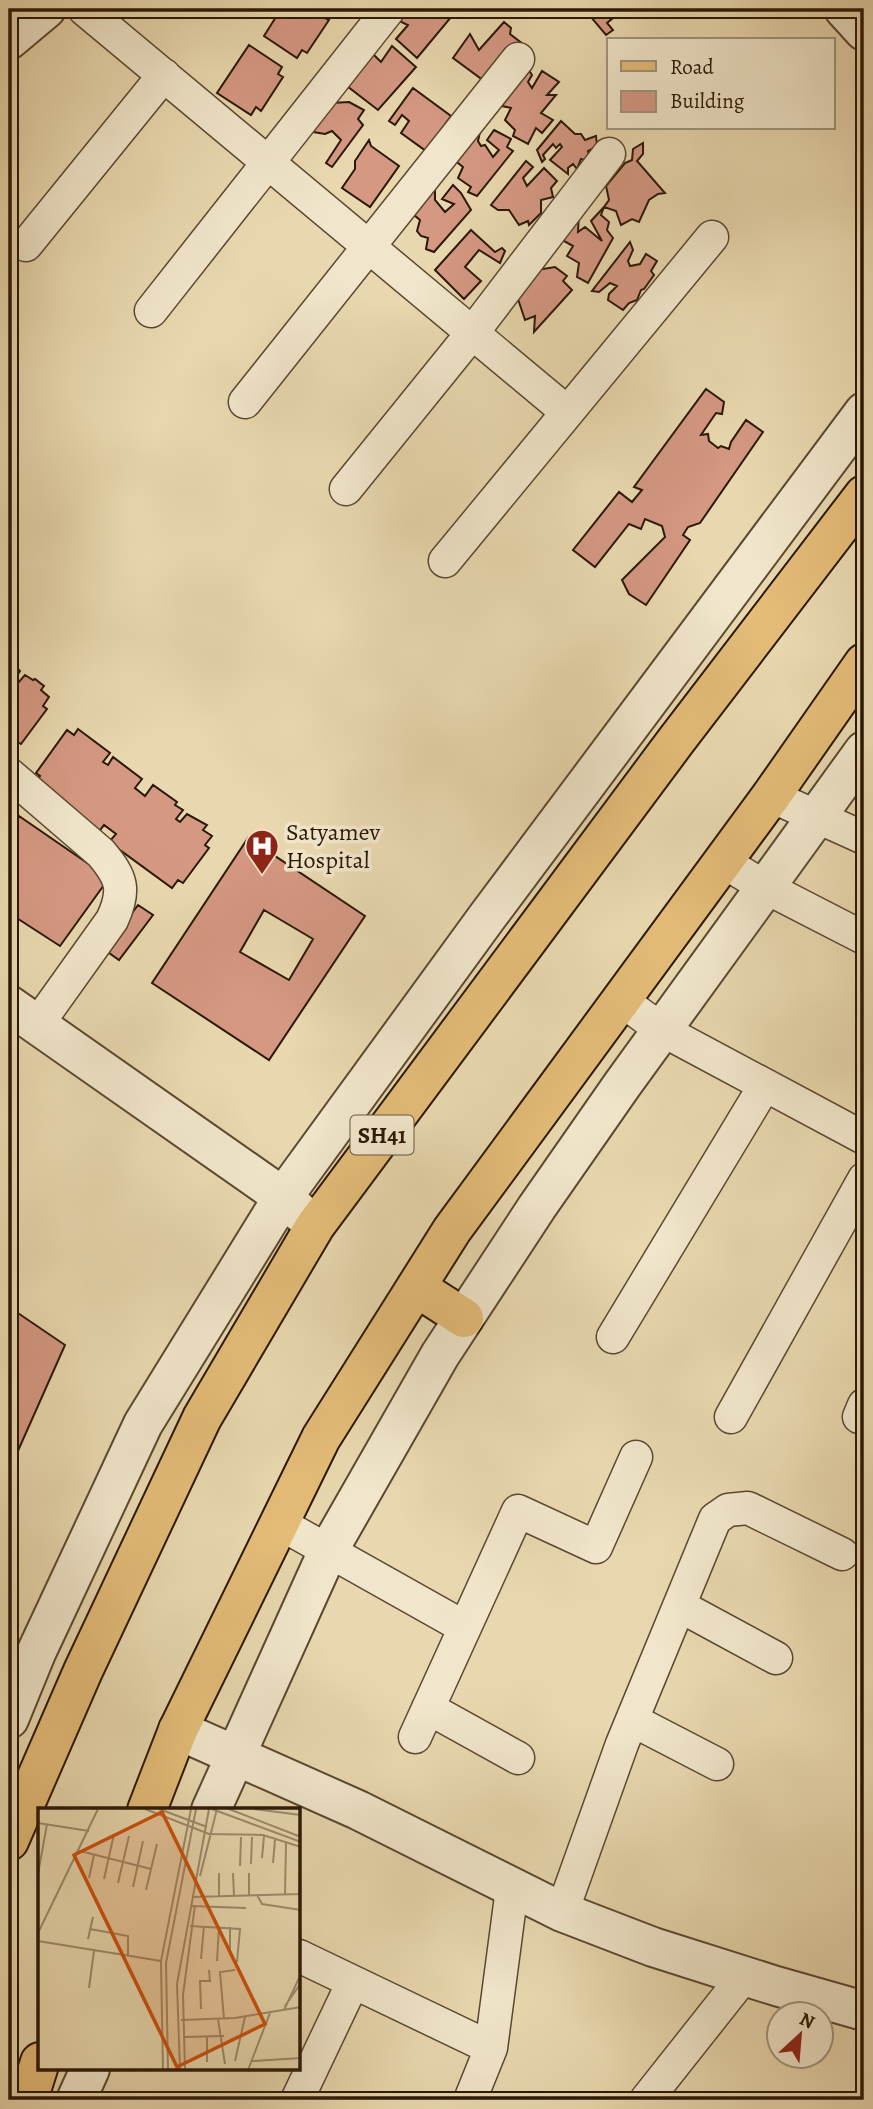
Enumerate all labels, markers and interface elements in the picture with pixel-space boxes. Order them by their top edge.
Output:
legend [607,38,834,130]
text: Road [670,53,714,81]
text: Building [670,87,745,115]
place label: Satyamev Hospital [286,816,381,876]
hospital icon: Satyamev Hospital [243,827,281,876]
road number: SH41 [350,1116,414,1154]
inset map [38,1808,301,2070]
north arrow [764,2000,834,2070]
text: N [795,2006,819,2035]

